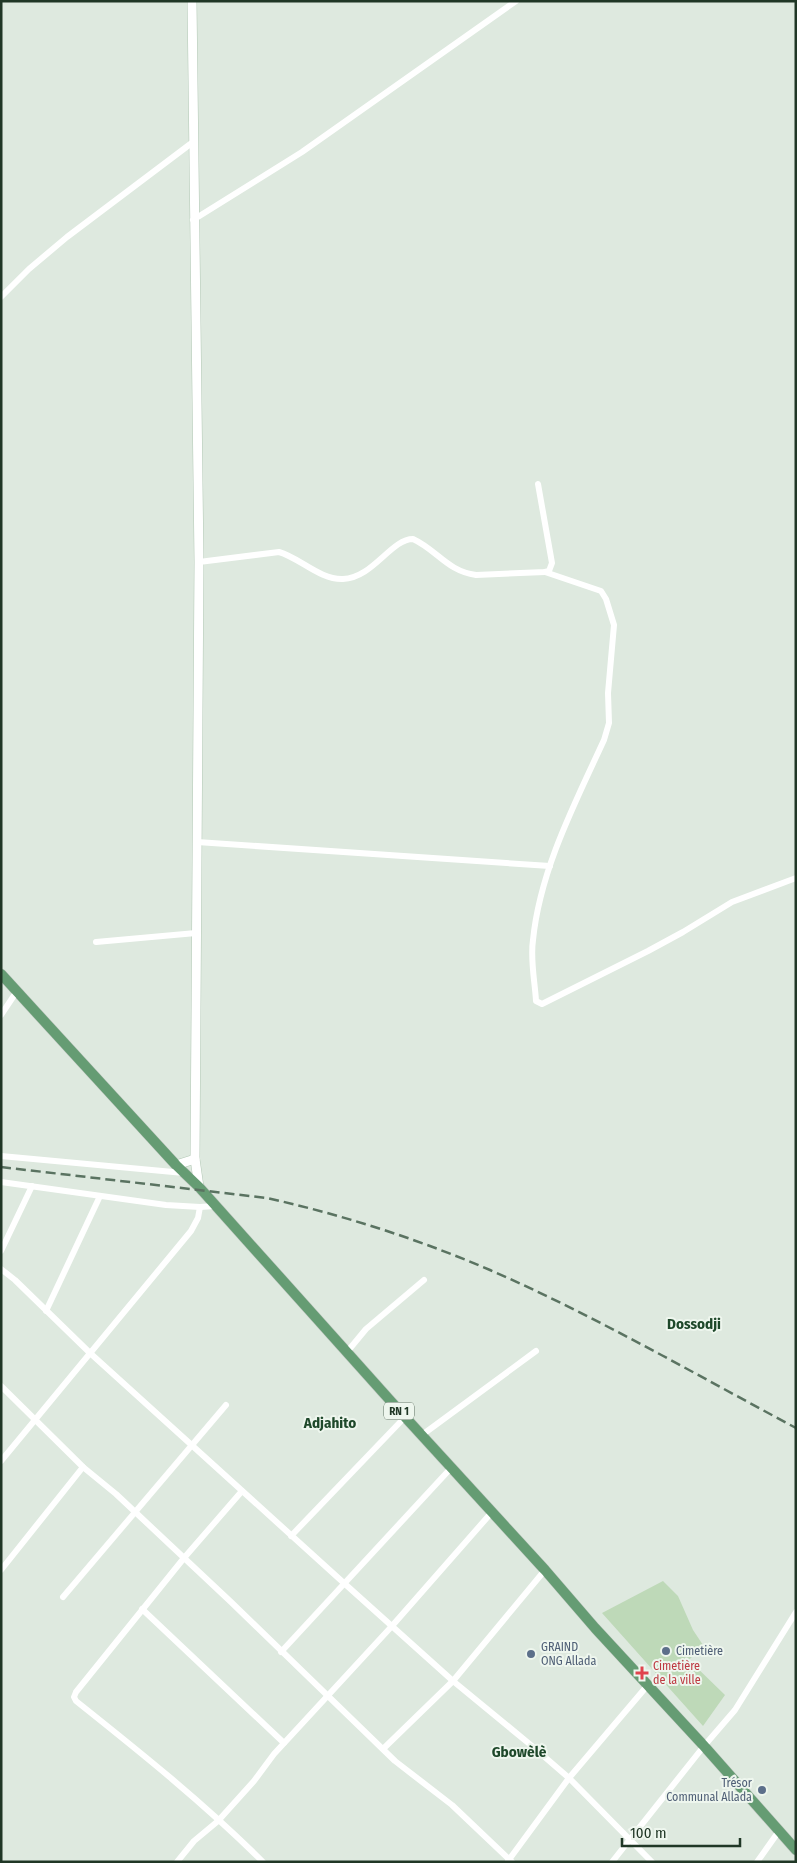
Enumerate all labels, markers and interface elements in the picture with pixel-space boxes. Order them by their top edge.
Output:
district label: Dossodji [667,1315,721,1333]
road number: RN 1 [384,1402,414,1420]
district label: Adjahito [303,1414,356,1432]
place label: GRAIND ONG Allada [541,1640,596,1668]
place label: Cimetière [676,1644,723,1658]
marker: Cimetière [660,1645,672,1657]
marker: GRAIND ONG Allada [525,1648,537,1660]
place label: Cimetière de la ville [653,1659,701,1687]
marker: Cimetière de la ville [635,1666,649,1680]
district label: Gbowèlè [492,1743,547,1761]
place label: Trésor Communal Allada [666,1776,753,1804]
marker: Trésor Communal Allada [756,1784,768,1796]
scale bar [622,1816,740,1848]
text: 100 m [630,1824,667,1842]

